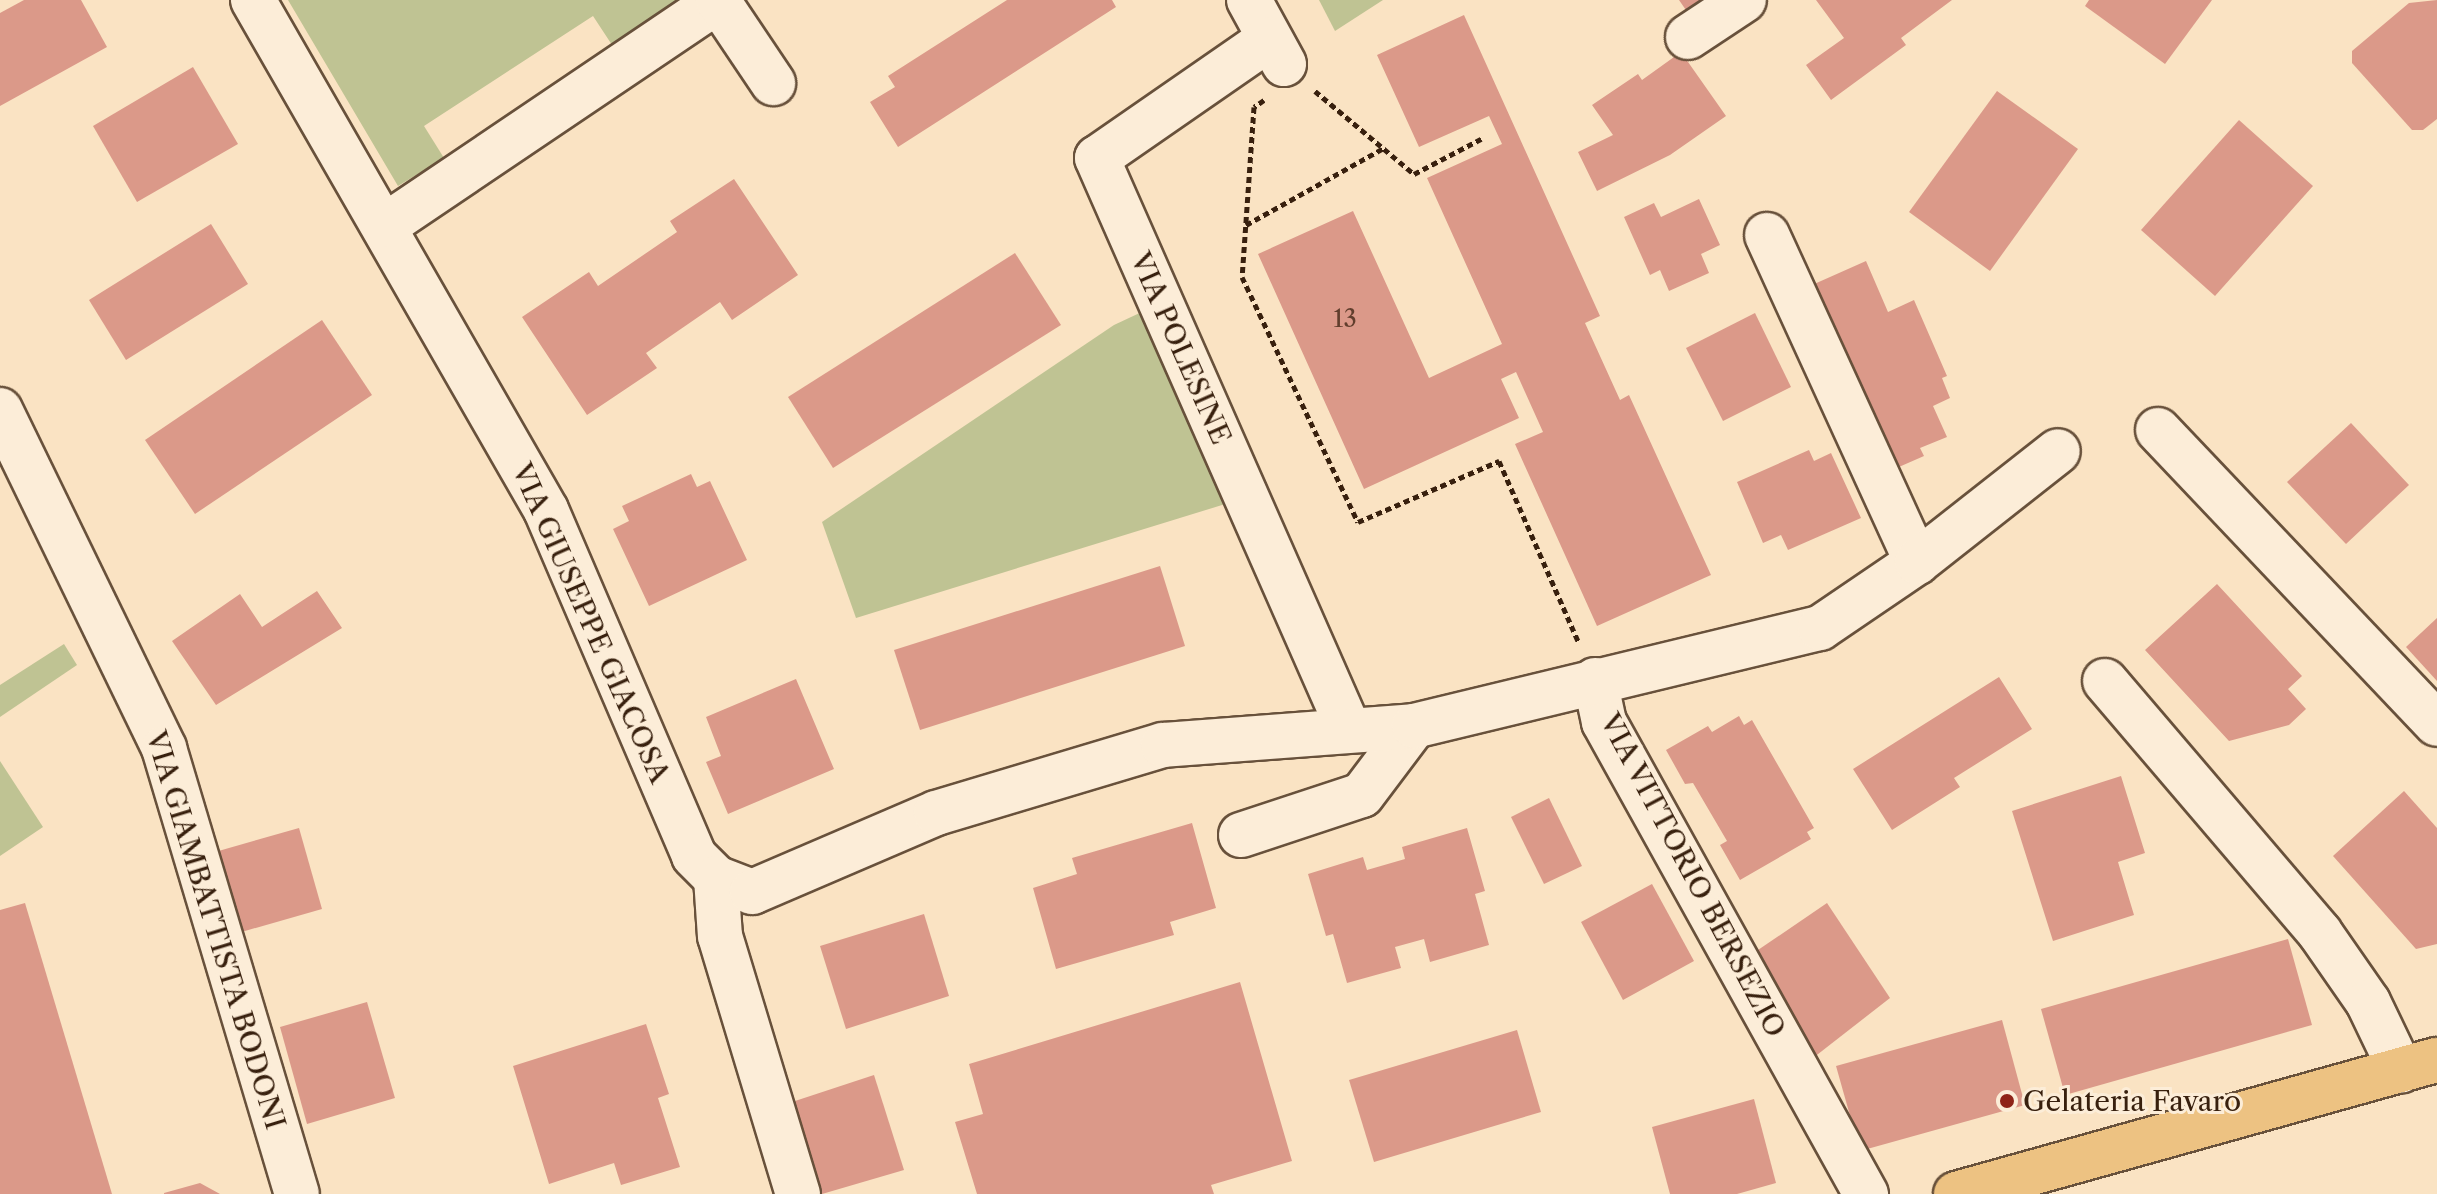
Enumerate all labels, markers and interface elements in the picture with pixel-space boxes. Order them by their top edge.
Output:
street label: VIA POLESINE [1123,246,1239,450]
house number: 13 [1333,305,1357,333]
street label: VIA GIUSEPPE GIACOSA [505,457,677,789]
street label: VIA VITTORIO BERSEZIO [1593,706,1793,1044]
street label: VIA GIAMBATTISTA BODONI [139,726,293,1134]
place label: Gelateria Favaro [2023,1084,2241,1118]
marker: Gelateria Favaro [1998,1092,2016,1110]

